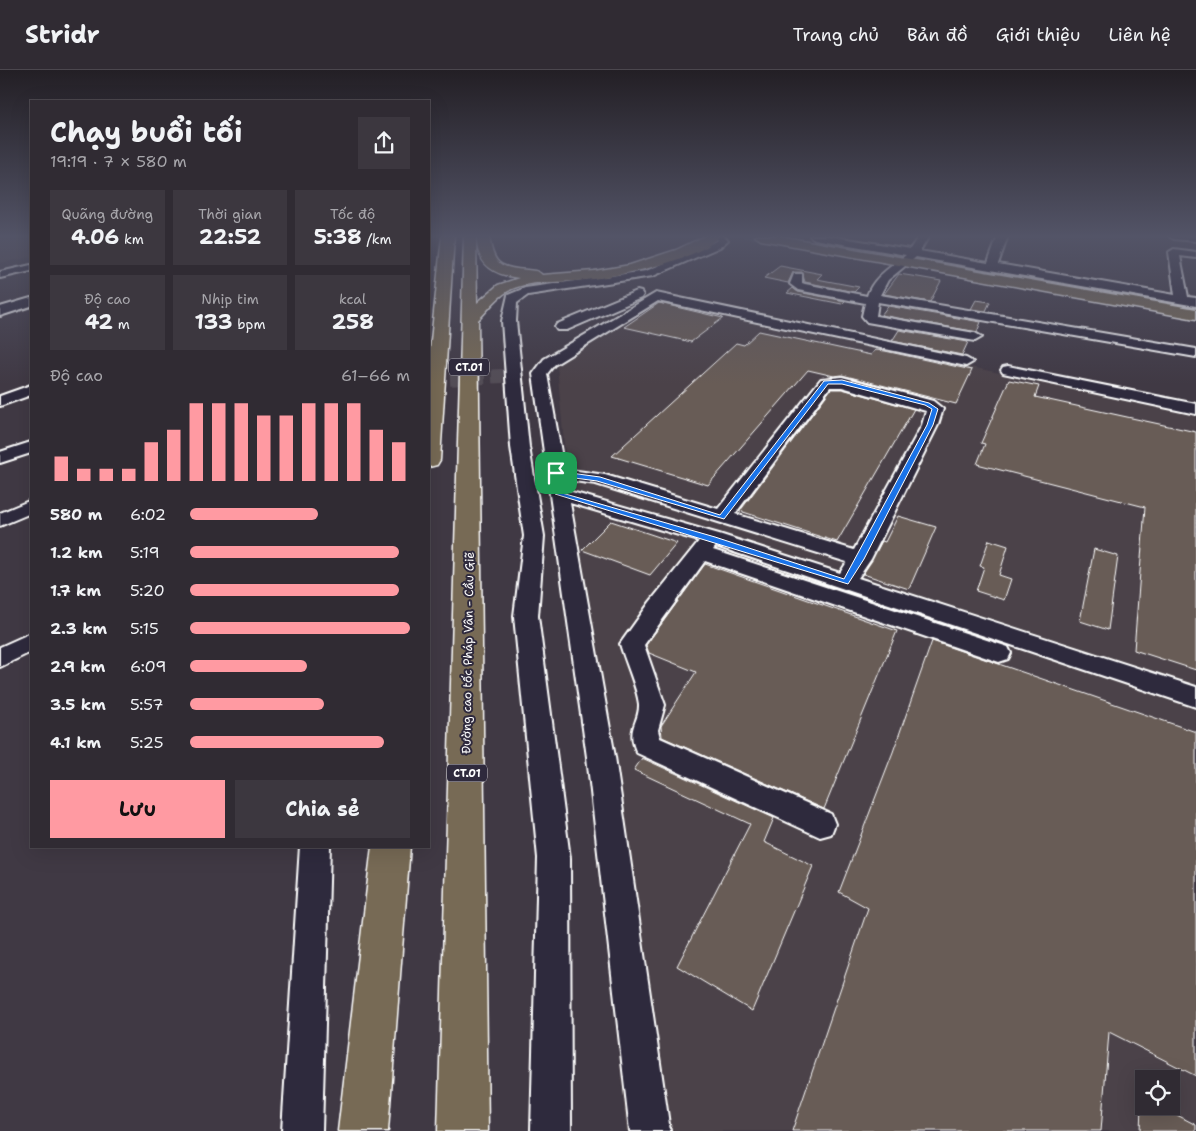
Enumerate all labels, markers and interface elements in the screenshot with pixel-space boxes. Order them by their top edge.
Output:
text: Stridr [25,19,100,51]
text: Trang chủ [793,23,879,47]
text: Bản đồ [907,23,968,47]
text: Giới thiệu [996,23,1080,47]
text: Liên hệ [1108,23,1171,47]
text: Chạy buổi tối [50,113,242,151]
button: share [358,117,410,169]
text: 19:19 · 7 × 580 m [50,151,187,172]
text: Quãng đường [61,205,153,223]
text: Thời gian [198,205,262,223]
text: Tốc độ [330,205,375,223]
text: 4.06 [71,223,119,251]
text: 22:52 [199,223,261,251]
text: 5:38 [314,223,362,251]
text: km [119,230,144,248]
text: /km [362,230,392,248]
text: Độ cao [84,290,131,308]
text: Nhịp tim [201,290,259,308]
text: kcal [339,290,366,308]
text: 42 [85,308,113,336]
text: 133 [194,308,233,336]
text: 258 [331,308,374,336]
text: m [113,315,130,333]
text: bpm [233,315,265,333]
road number: CT.01 [449,358,489,376]
text: Độ cao [50,365,103,386]
text: 61–66 m [341,365,410,386]
pin [535,452,577,494]
icon: arrive [542,459,570,487]
text: 580 m [50,504,102,525]
text: 6:02 [130,504,166,525]
text: 1.2 km [50,542,103,563]
text: 5:19 [130,542,160,563]
street label: Đường cao tốc Pháp Vân - Cầu Giẽ [458,552,478,754]
text: 1.7 km [50,580,101,601]
text: 5:20 [130,580,165,601]
text: 2.3 km [50,618,107,639]
text: 5:15 [130,618,159,639]
text: 2.9 km [50,656,105,677]
text: 6:09 [130,656,166,677]
text: 3.5 km [50,694,106,715]
text: 5:57 [130,694,163,715]
text: 4.1 km [50,732,101,753]
text: 5:25 [130,732,163,753]
road number: CT.01 [447,764,487,781]
button: Lưu [50,780,225,838]
button: Chia sẻ [235,780,410,838]
map controls [1135,1070,1180,1115]
button: locate [1135,1070,1180,1115]

